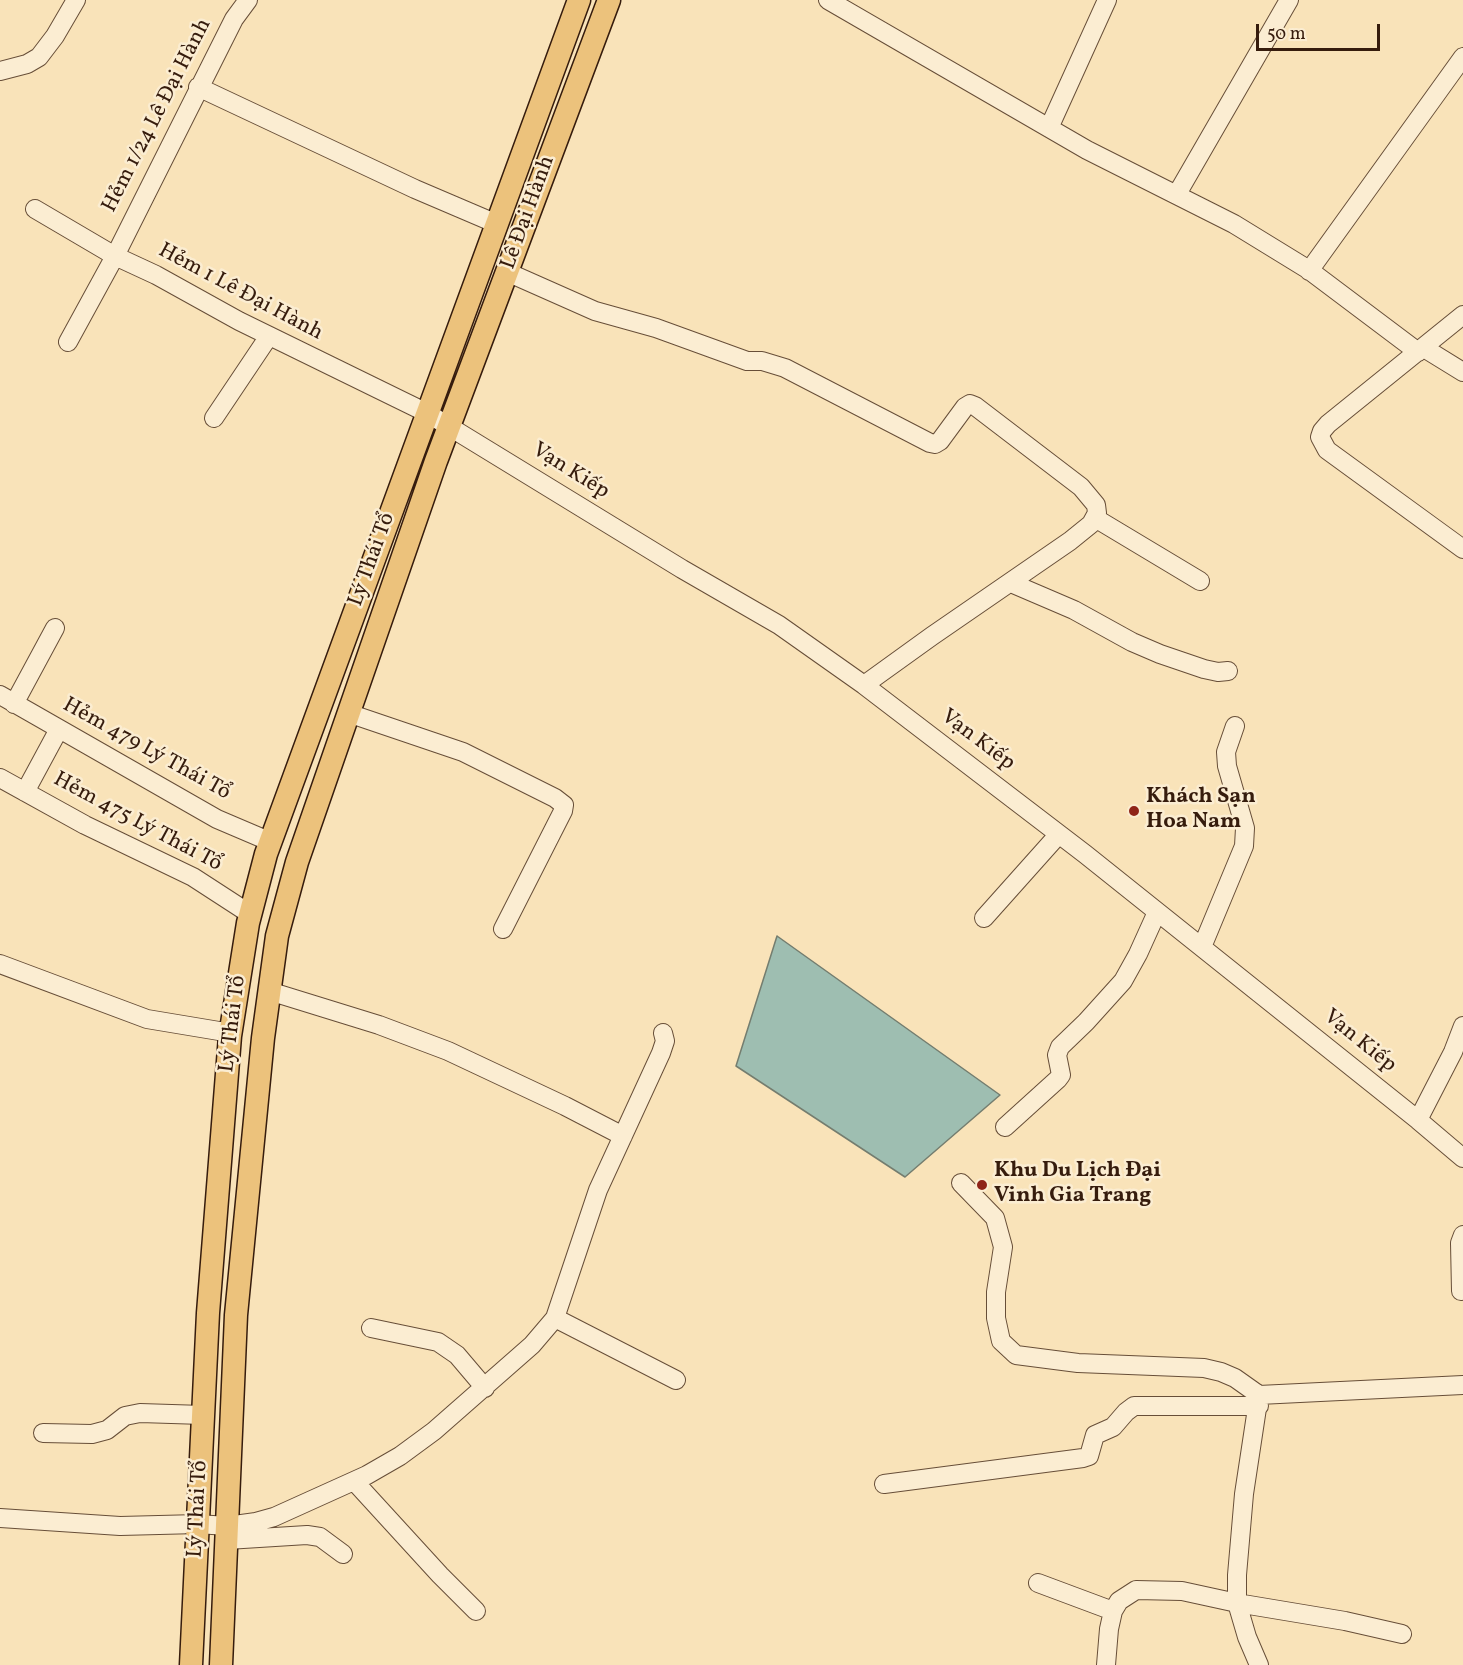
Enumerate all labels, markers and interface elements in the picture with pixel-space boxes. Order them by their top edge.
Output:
scale bar [1259,12,1384,50]
street label: Hẻm 1/24 Lê Đại Hành [98,15,218,217]
text: 50 m [1267,22,1306,47]
street label: Lê Đại Hành [496,153,562,273]
street label: Hẻm 1 Lê Đại Hành [153,238,327,348]
street label: Vạn Kiếp [526,438,614,506]
street label: Lý Thái Tổ [344,510,402,610]
street label: Hẻm 479 Lý Thái Tổ [57,693,235,807]
street label: Vạn Kiếp [935,705,1019,777]
street label: Hẻm 475 Lý Thái Tổ [48,767,226,879]
place label: Khách Sạn Hoa Nam [1146,785,1256,836]
marker: Khách Sạn Hoa Nam [1127,804,1141,818]
street label: Lý Thái Tổ [215,974,253,1074]
street label: Vạn Kiếp [1317,1005,1401,1079]
place label: Khu Du Lịch Đại Vinh Gia Trang [994,1159,1161,1210]
marker: Khu Du Lịch Đại Vinh Gia Trang [975,1178,989,1192]
street label: Lý Thái Tổ [183,1460,215,1558]

